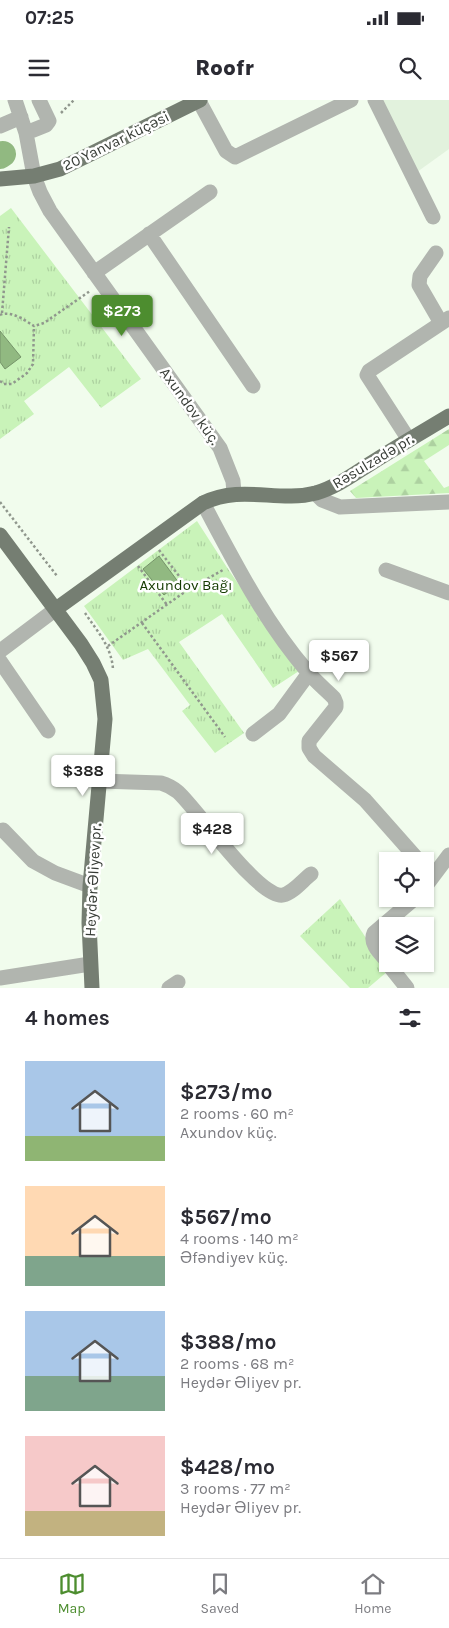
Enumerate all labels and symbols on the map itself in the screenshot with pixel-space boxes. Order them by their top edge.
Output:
street label: 20 Yanvar küçəsi [60,107,172,175]
pin: $273 [92,294,152,337]
street label: Axundov küç. [156,364,224,448]
street label: Rəsulzadə pr. [329,429,417,492]
park label: Axundov Bağı [139,576,233,594]
pin: $567 [309,640,369,682]
pin: $388 [53,754,113,797]
pin: $428 [182,812,242,855]
street label: Heydər Əliyev pr. [81,823,105,937]

